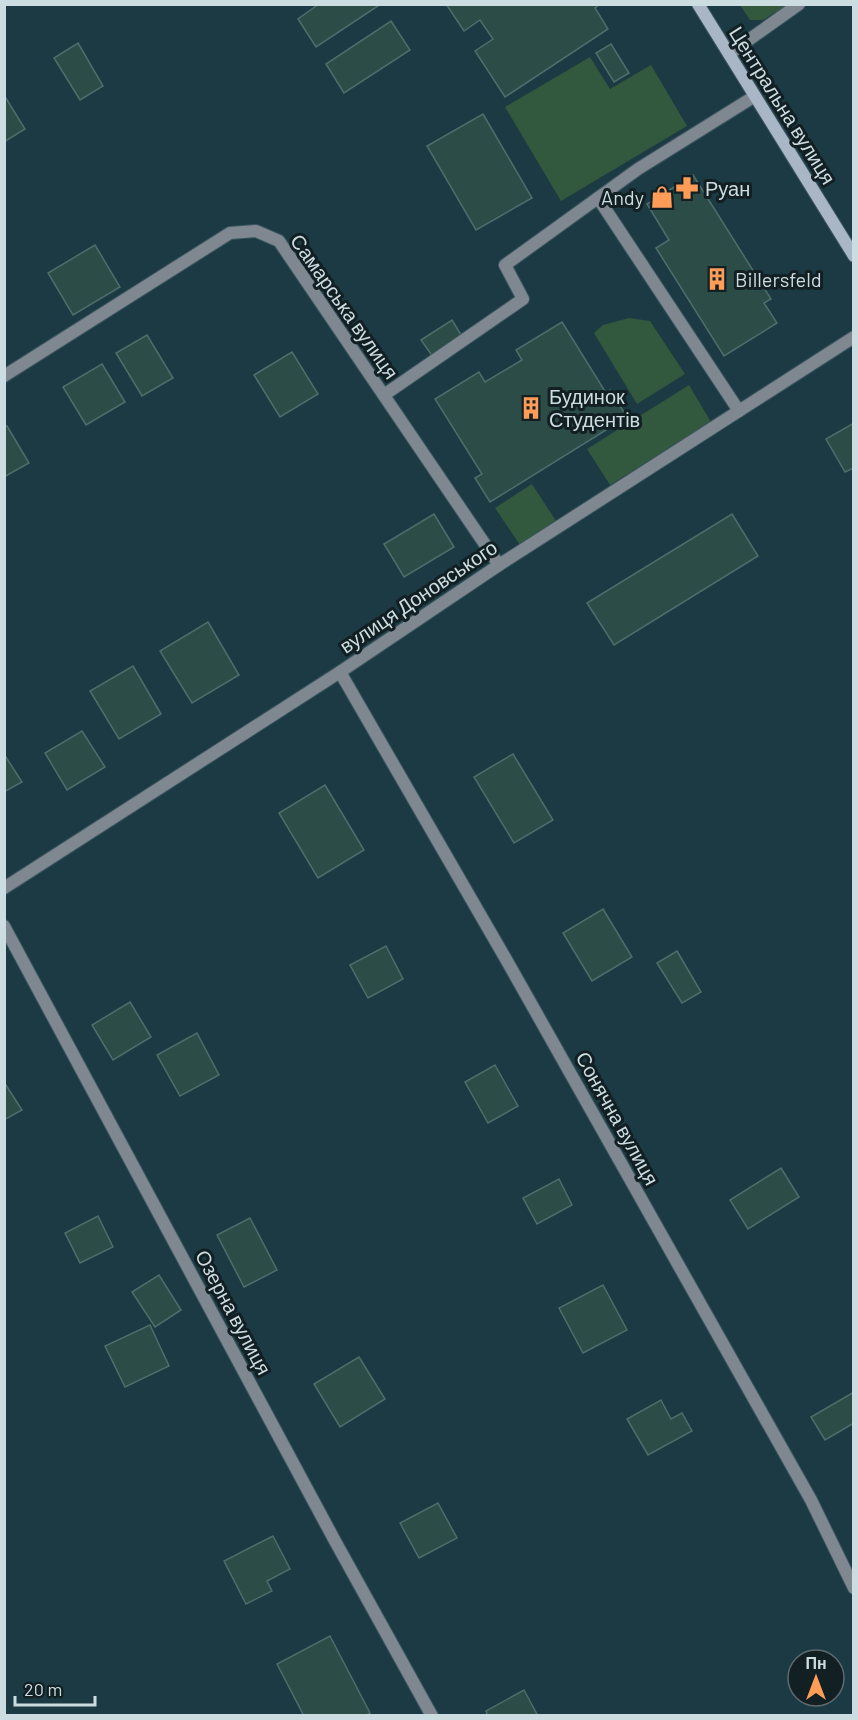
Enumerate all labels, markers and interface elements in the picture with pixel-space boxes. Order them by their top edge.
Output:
street label: Центральна вулиця [725,22,841,188]
pharmacy icon: Руан [674,175,700,201]
place label: Руан [705,176,750,200]
shop icon: Andy [649,184,675,210]
place label: Andy [601,185,644,209]
street label: Самарська вулиця [286,229,404,383]
building icon: Billersfeld [704,266,730,292]
place label: Billersfeld [735,267,822,291]
place label: Будинок Студентів [549,384,640,431]
building icon: Будинок Студентів [518,395,544,421]
street label: вулиця Доновського [335,534,501,658]
street label: Сонячна вулиця [571,1047,665,1189]
street label: Озерна вулиця [191,1246,277,1378]
north arrow [786,1648,846,1708]
text: Пн [805,1653,827,1672]
scale bar [15,1669,94,1707]
text: 20 m [24,1678,62,1700]

